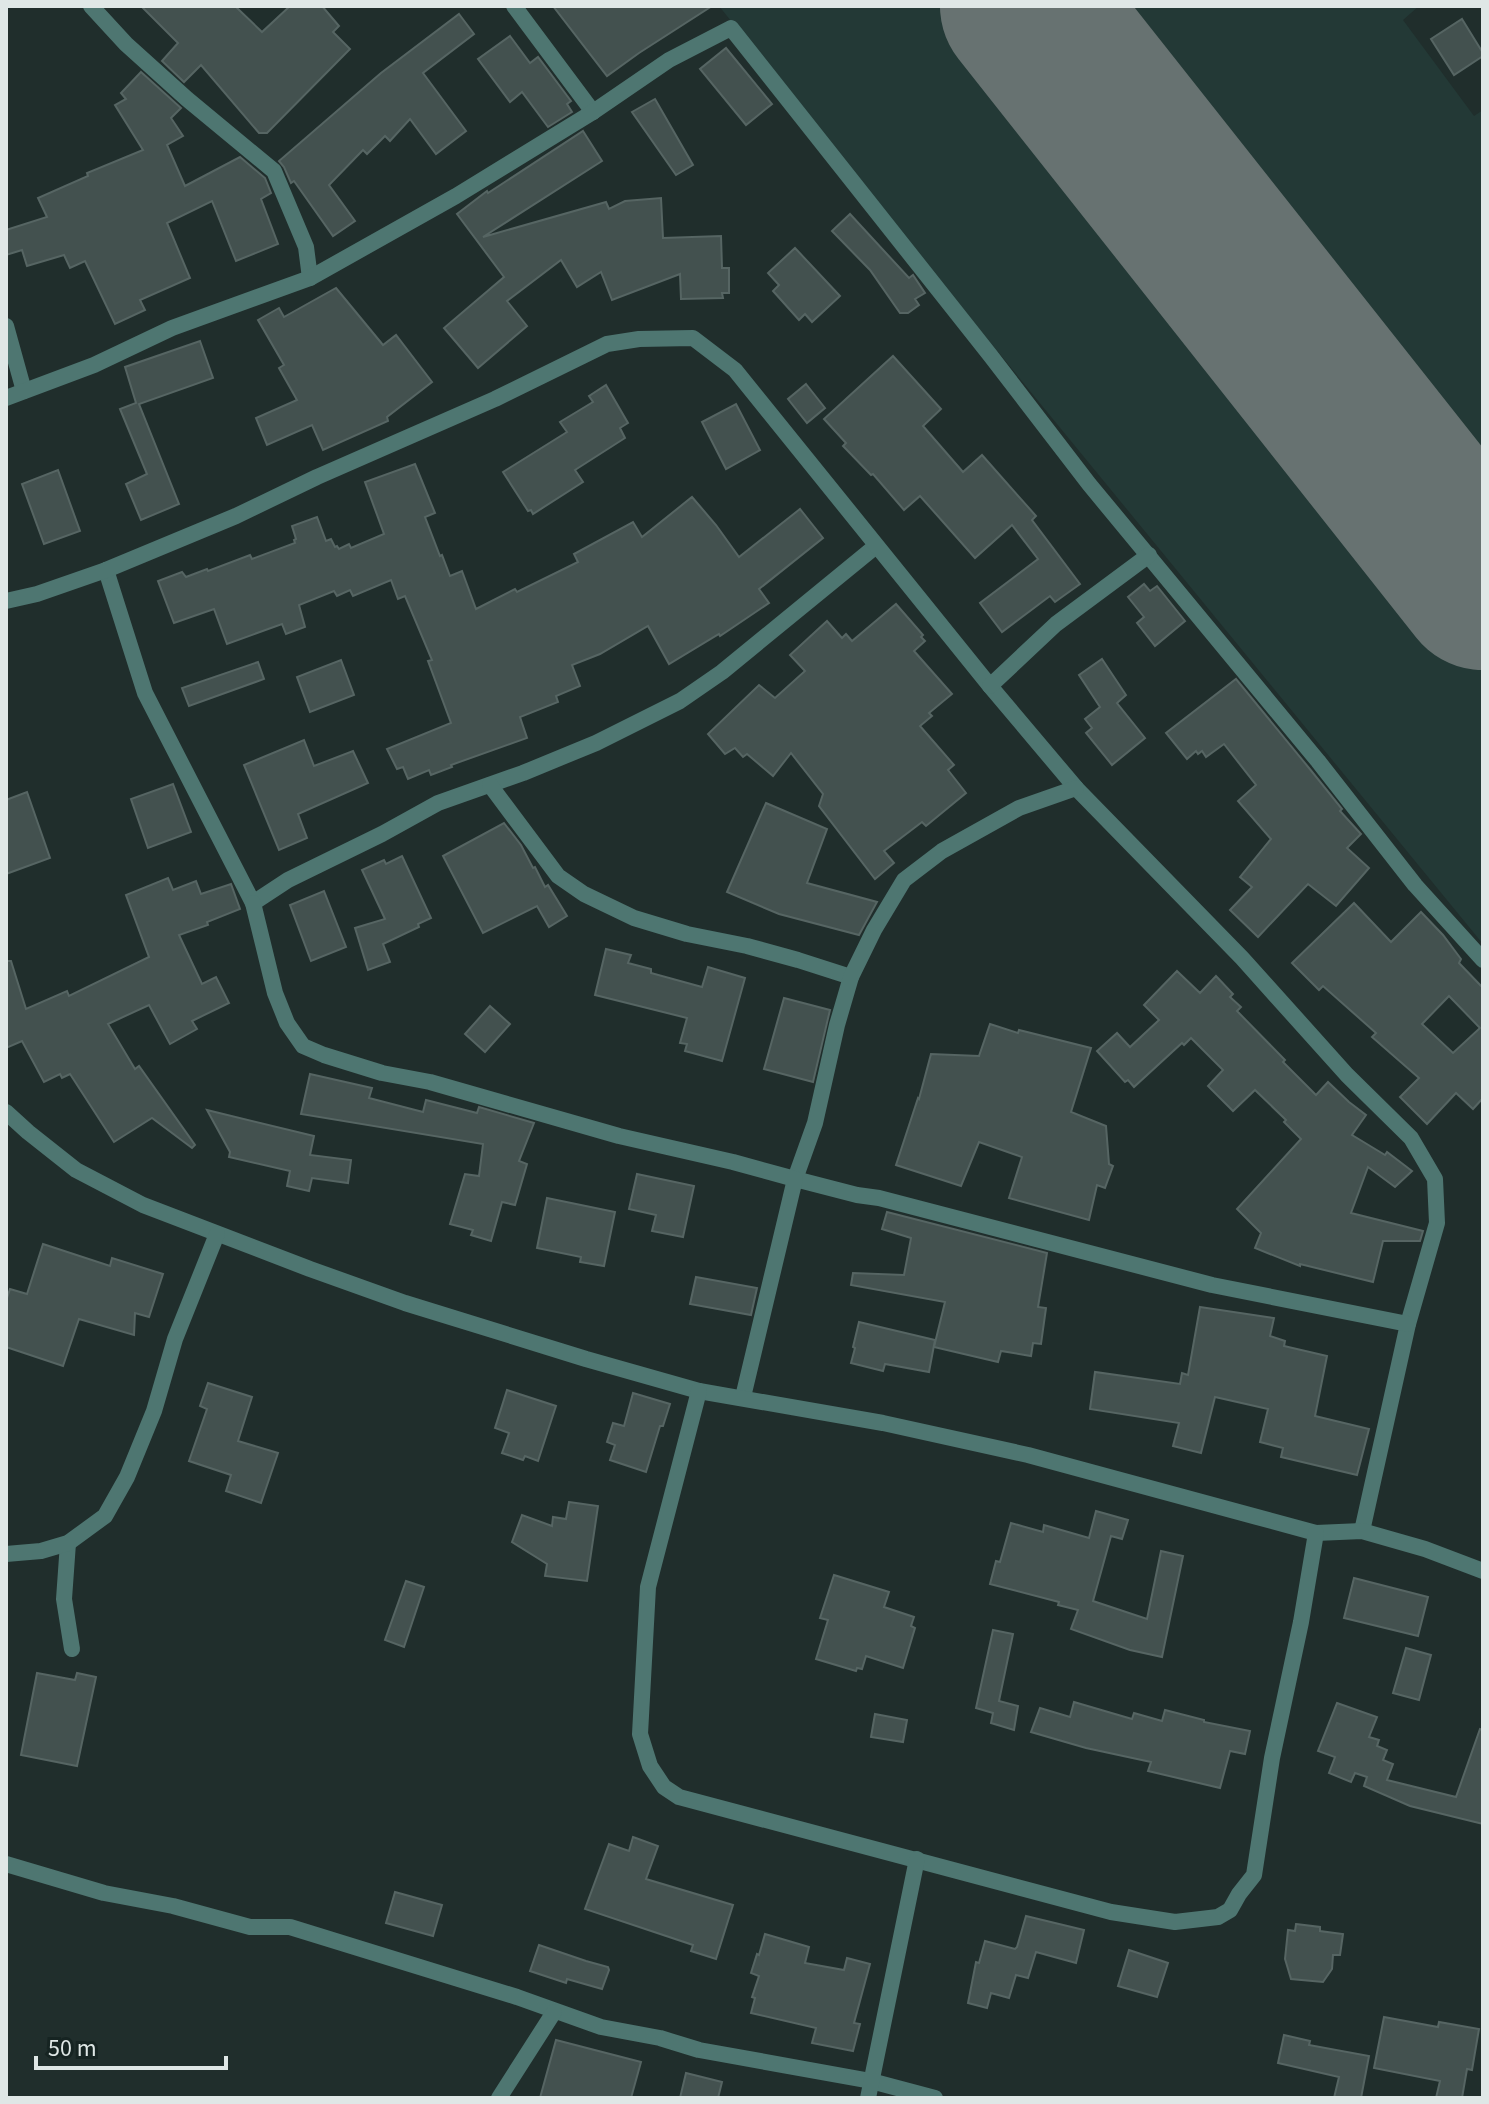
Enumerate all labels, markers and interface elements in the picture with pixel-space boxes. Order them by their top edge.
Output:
scale bar [36,2020,226,2070]
text: 50 m [48,2031,97,2066]

